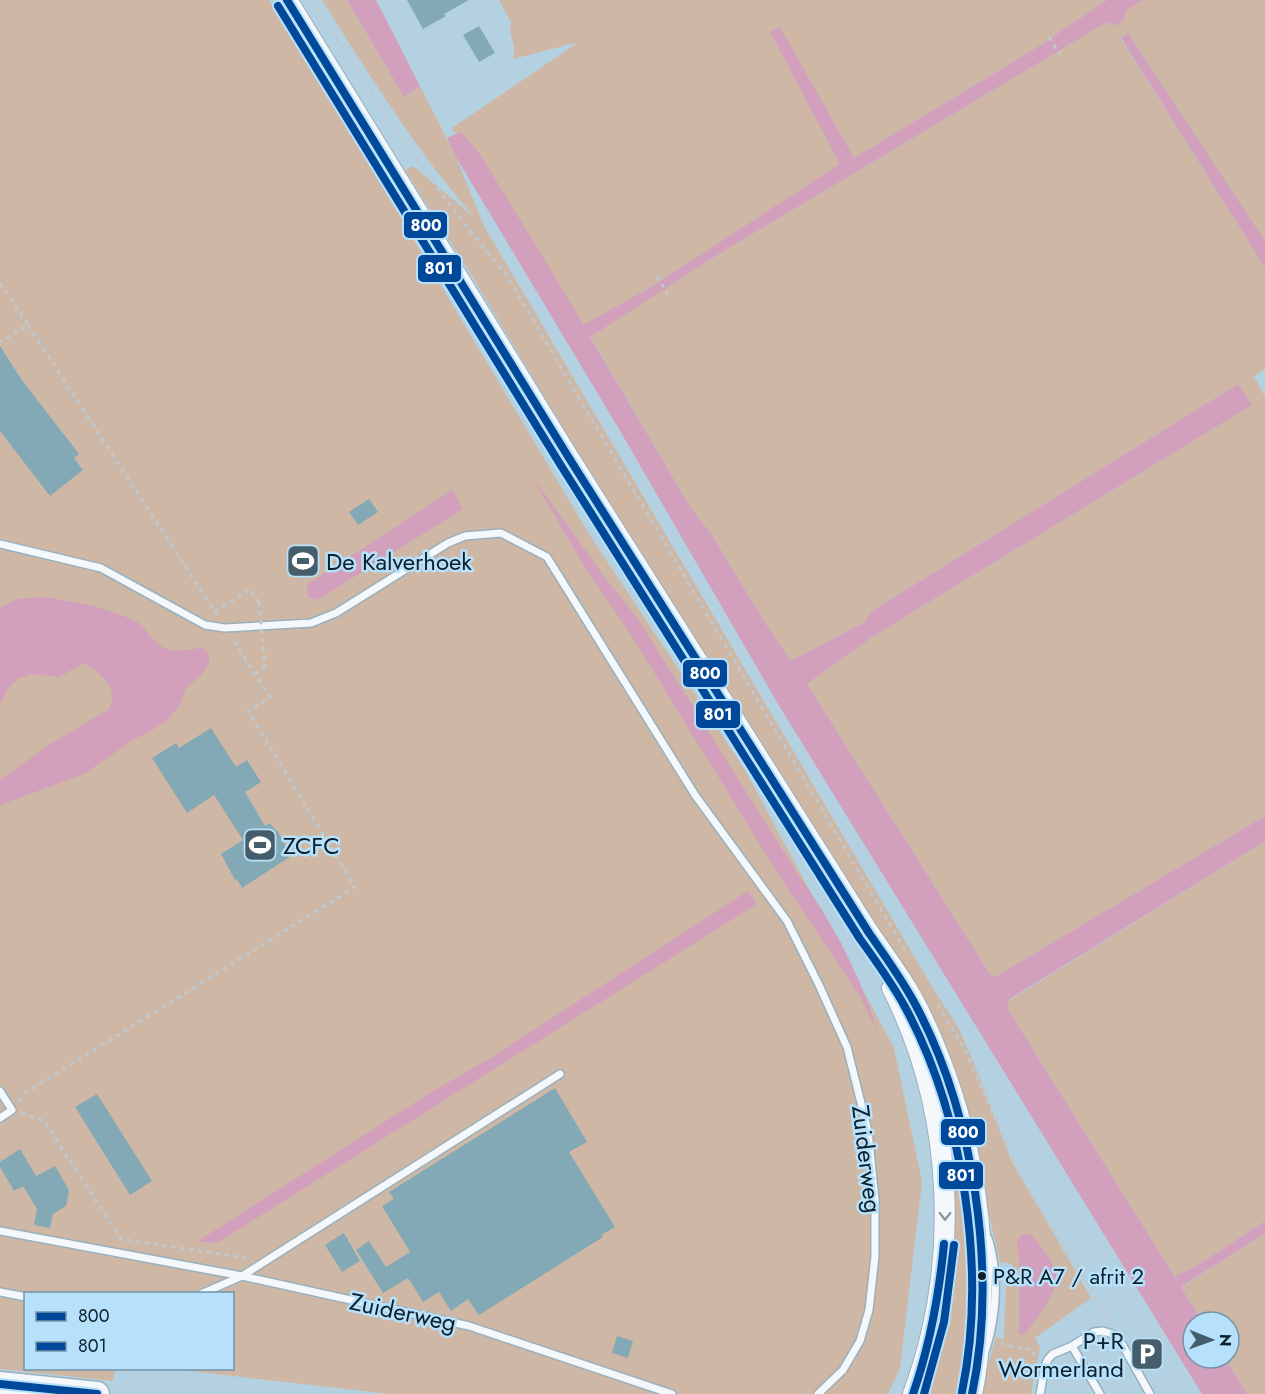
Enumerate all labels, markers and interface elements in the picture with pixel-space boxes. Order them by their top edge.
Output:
line badge: 800 [403,211,448,239]
text: 800 [410,214,442,237]
line badge: 801 [417,254,462,283]
text: 801 [425,257,453,280]
sports icon: De Kalverhoek [285,543,321,579]
place label: De Kalverhoek [326,544,472,579]
line badge: 800 [682,659,728,688]
text: 800 [689,662,721,685]
line badge: 801 [695,700,741,729]
text: 801 [704,703,732,726]
sports icon: ZCFC [242,827,278,863]
place label: ZCFC [283,828,340,863]
street label: Zuiderweg [843,1103,891,1215]
line badge: 800 [940,1118,986,1146]
text: 800 [947,1121,979,1144]
line badge: 801 [938,1161,984,1190]
text: 801 [947,1164,975,1187]
one-way arrow [938,1211,951,1220]
place label: P&R A7 / afrit 2 [993,1260,1144,1292]
marker: P&R A7 / afrit 2 [976,1270,988,1282]
street label: Zuiderweg [346,1284,460,1340]
legend [24,1292,234,1370]
text: 800 [78,1303,110,1329]
north arrow [1181,1310,1241,1370]
place label: P+R Wormerland [998,1323,1125,1386]
text: 801 [78,1333,107,1359]
text: N [1214,1334,1237,1347]
parking icon: P+R Wormerland [1129,1336,1165,1372]

